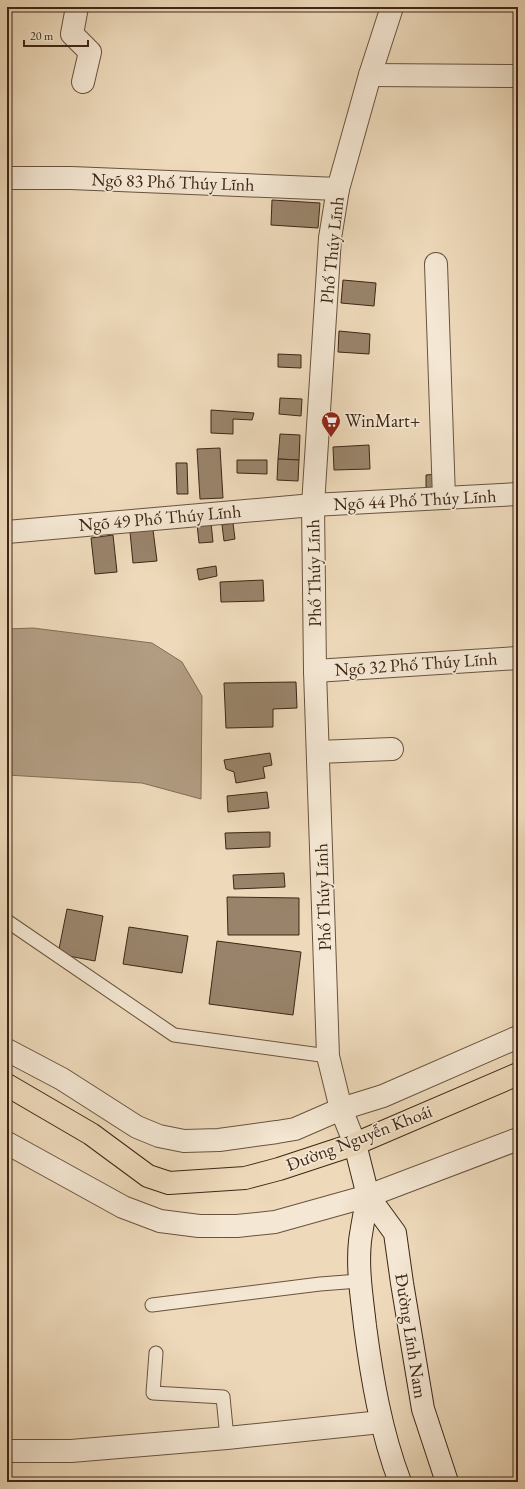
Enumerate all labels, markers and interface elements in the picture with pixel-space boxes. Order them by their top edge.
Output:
scale bar [24,22,88,48]
text: 20 m [30,28,54,44]
street label: Ngõ 83 Phố Thúy Lĩnh [91,167,255,196]
street label: Phố Thúy Lĩnh [314,195,349,305]
place label: WinMart+ [345,409,420,432]
supermarket icon: WinMart+ [320,410,342,438]
street label: Ngõ 44 Phố Thúy Lĩnh [333,484,497,515]
street label: Ngõ 49 Phố Thúy Lĩnh [78,499,242,536]
street label: Phố Thúy Lĩnh [301,519,326,627]
street label: Ngõ 32 Phố Thúy Lĩnh [334,646,498,681]
street label: Phố Thúy Lĩnh [309,843,336,951]
street label: Đường Nguyễn Khoái [283,1099,436,1176]
street label: Đường Lĩnh Nam [390,1272,433,1400]

